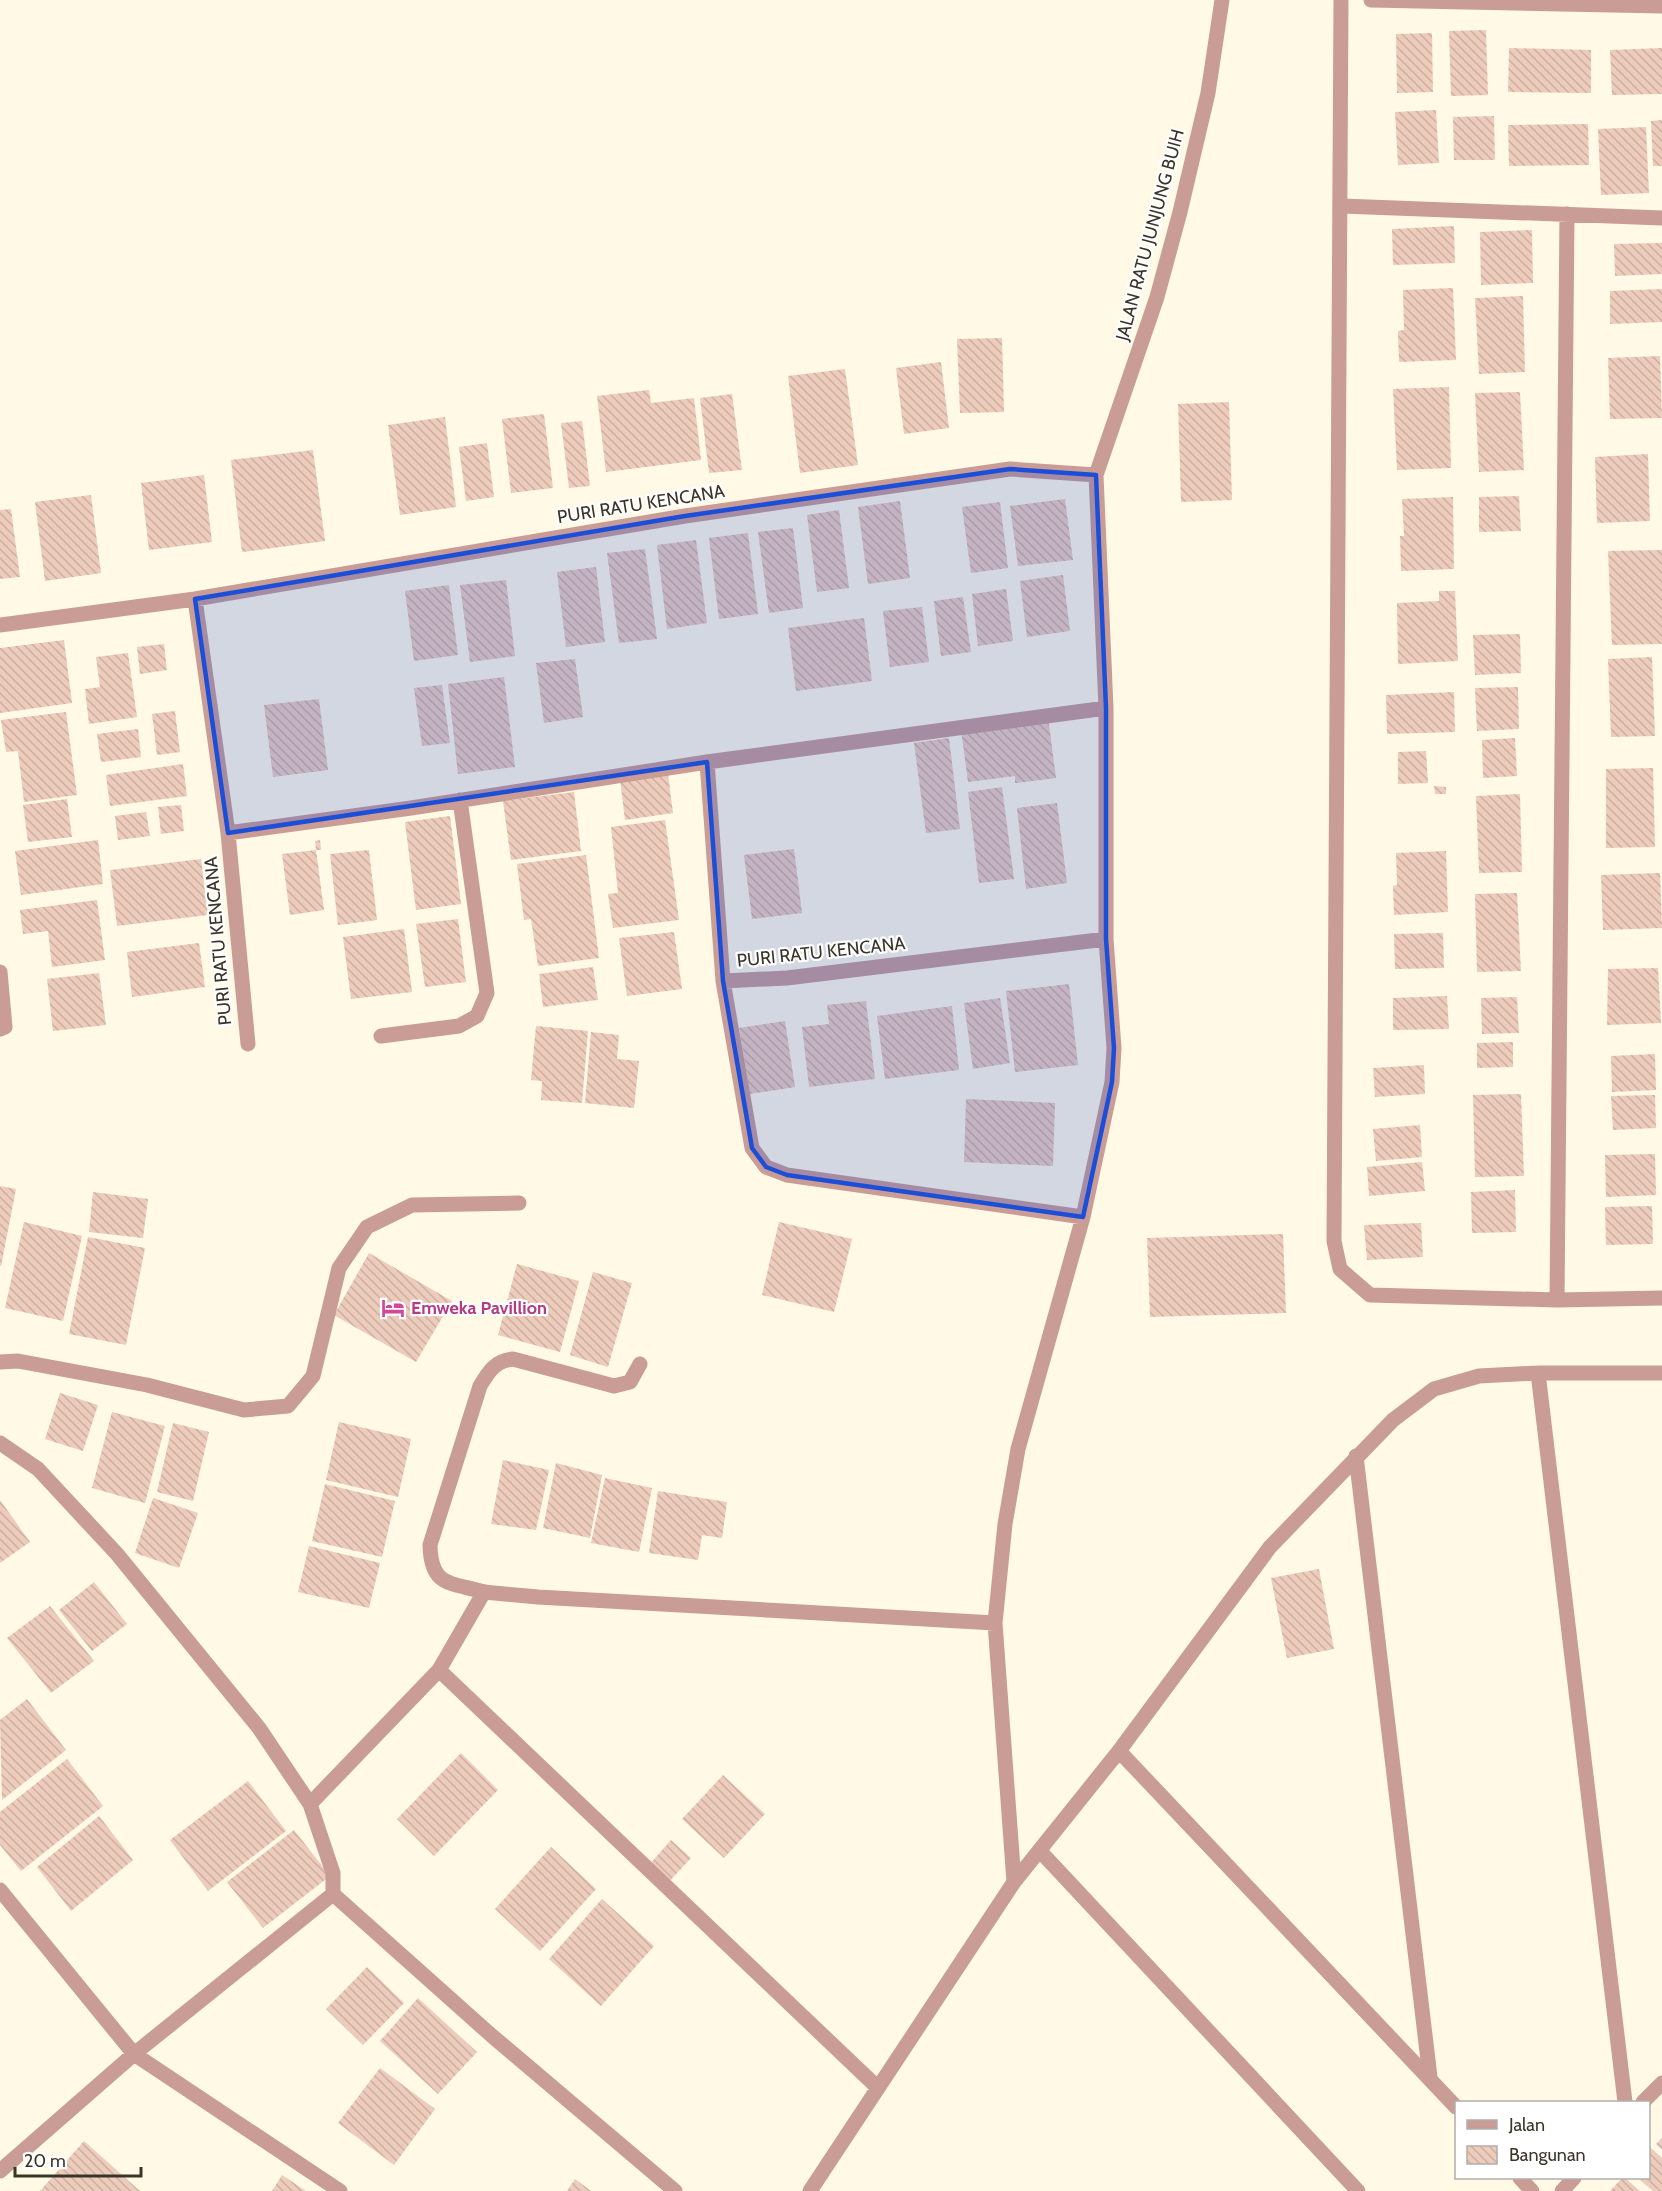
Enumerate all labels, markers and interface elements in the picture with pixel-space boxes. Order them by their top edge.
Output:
street label: JALAN RATU JUNJUNG BUIH [1111,127,1189,344]
street label: PURI RATU KENCANA [556,480,726,528]
street label: PURI RATU KENCANA [200,856,236,1026]
street label: PURI RATU KENCANA [736,932,906,972]
hotel icon: Emweka Pavillion [380,1295,406,1321]
place label: Emweka Pavillion [411,1297,547,1319]
legend [1455,2101,1650,2179]
text: Jalan [1508,2114,1545,2136]
scale bar [15,2140,141,2178]
text: Bangunan [1509,2144,1586,2166]
text: 20 m [24,2150,66,2172]

